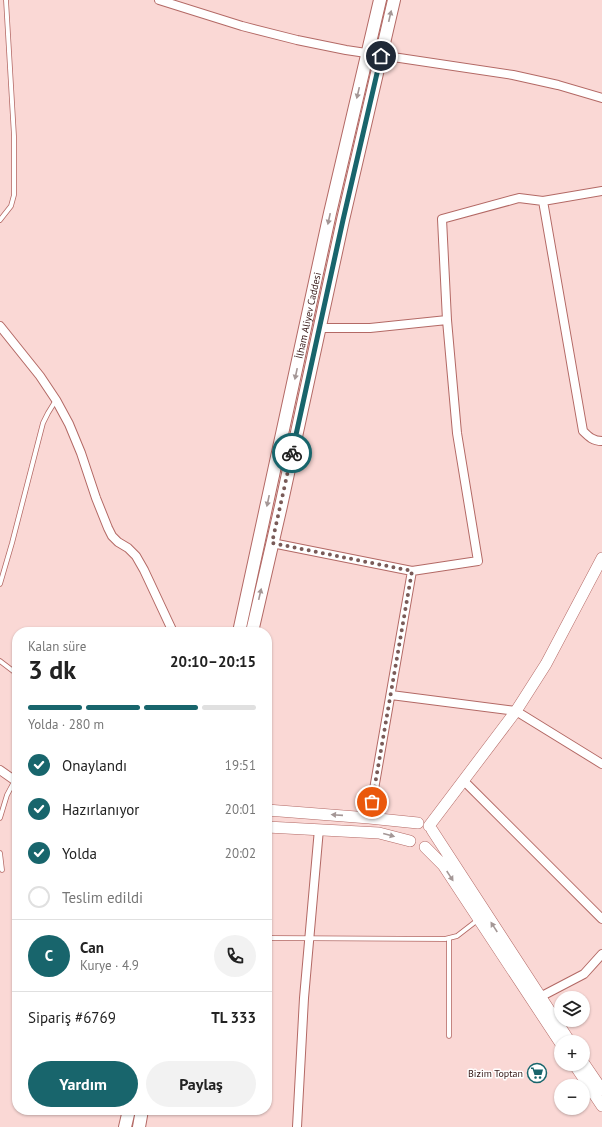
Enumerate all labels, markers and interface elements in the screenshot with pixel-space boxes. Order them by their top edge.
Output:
one-way arrow [388,10,394,23]
pin [364,39,398,73]
icon: home [370,45,392,67]
one-way arrow [355,86,361,99]
one-way arrow [325,213,331,225]
street label: İlham Aliyev Caddesi [292,271,323,360]
one-way arrow [292,367,298,380]
courier [272,433,312,473]
icon: bike [281,442,303,464]
one-way arrow [264,494,270,507]
one-way arrow [258,588,264,600]
text: Kalan süre [28,638,86,655]
text: 20:10–20:15 [170,652,256,671]
text: 3 dk [28,653,76,686]
text: Yolda · 280 m [28,716,104,733]
icon: check [28,754,50,776]
text: Onaylandı [62,756,127,775]
text: 19:51 [225,757,256,774]
pin [355,785,389,819]
icon: bag [361,791,383,813]
icon: check [28,798,50,820]
text: Hazırlanıyor [62,800,139,819]
text: 20:01 [225,801,256,818]
one-way arrow [331,812,343,819]
one-way arrow [383,833,396,839]
icon: check [28,842,50,864]
text: Yolda [62,844,97,863]
text: 20:02 [225,845,256,862]
one-way arrow [446,871,454,881]
text: Teslim edildi [62,888,143,907]
one-way arrow [491,922,498,933]
button: phone [214,935,256,977]
text: Can [80,938,104,957]
text: C [45,946,53,965]
text: Kurye · 4.9 [80,957,139,974]
map controls [554,991,590,1115]
button: layers [554,991,590,1027]
text: Sipariş #6769 [28,1008,116,1027]
text: TL 333 [211,1008,256,1027]
button: + [554,1035,590,1071]
button: Yardım [28,1061,138,1107]
button: Paylaş [146,1061,256,1107]
supermarket icon: Bizim Toptan [526,1062,548,1084]
place label: Bizim Toptan [468,1067,523,1080]
button: − [554,1079,590,1115]

